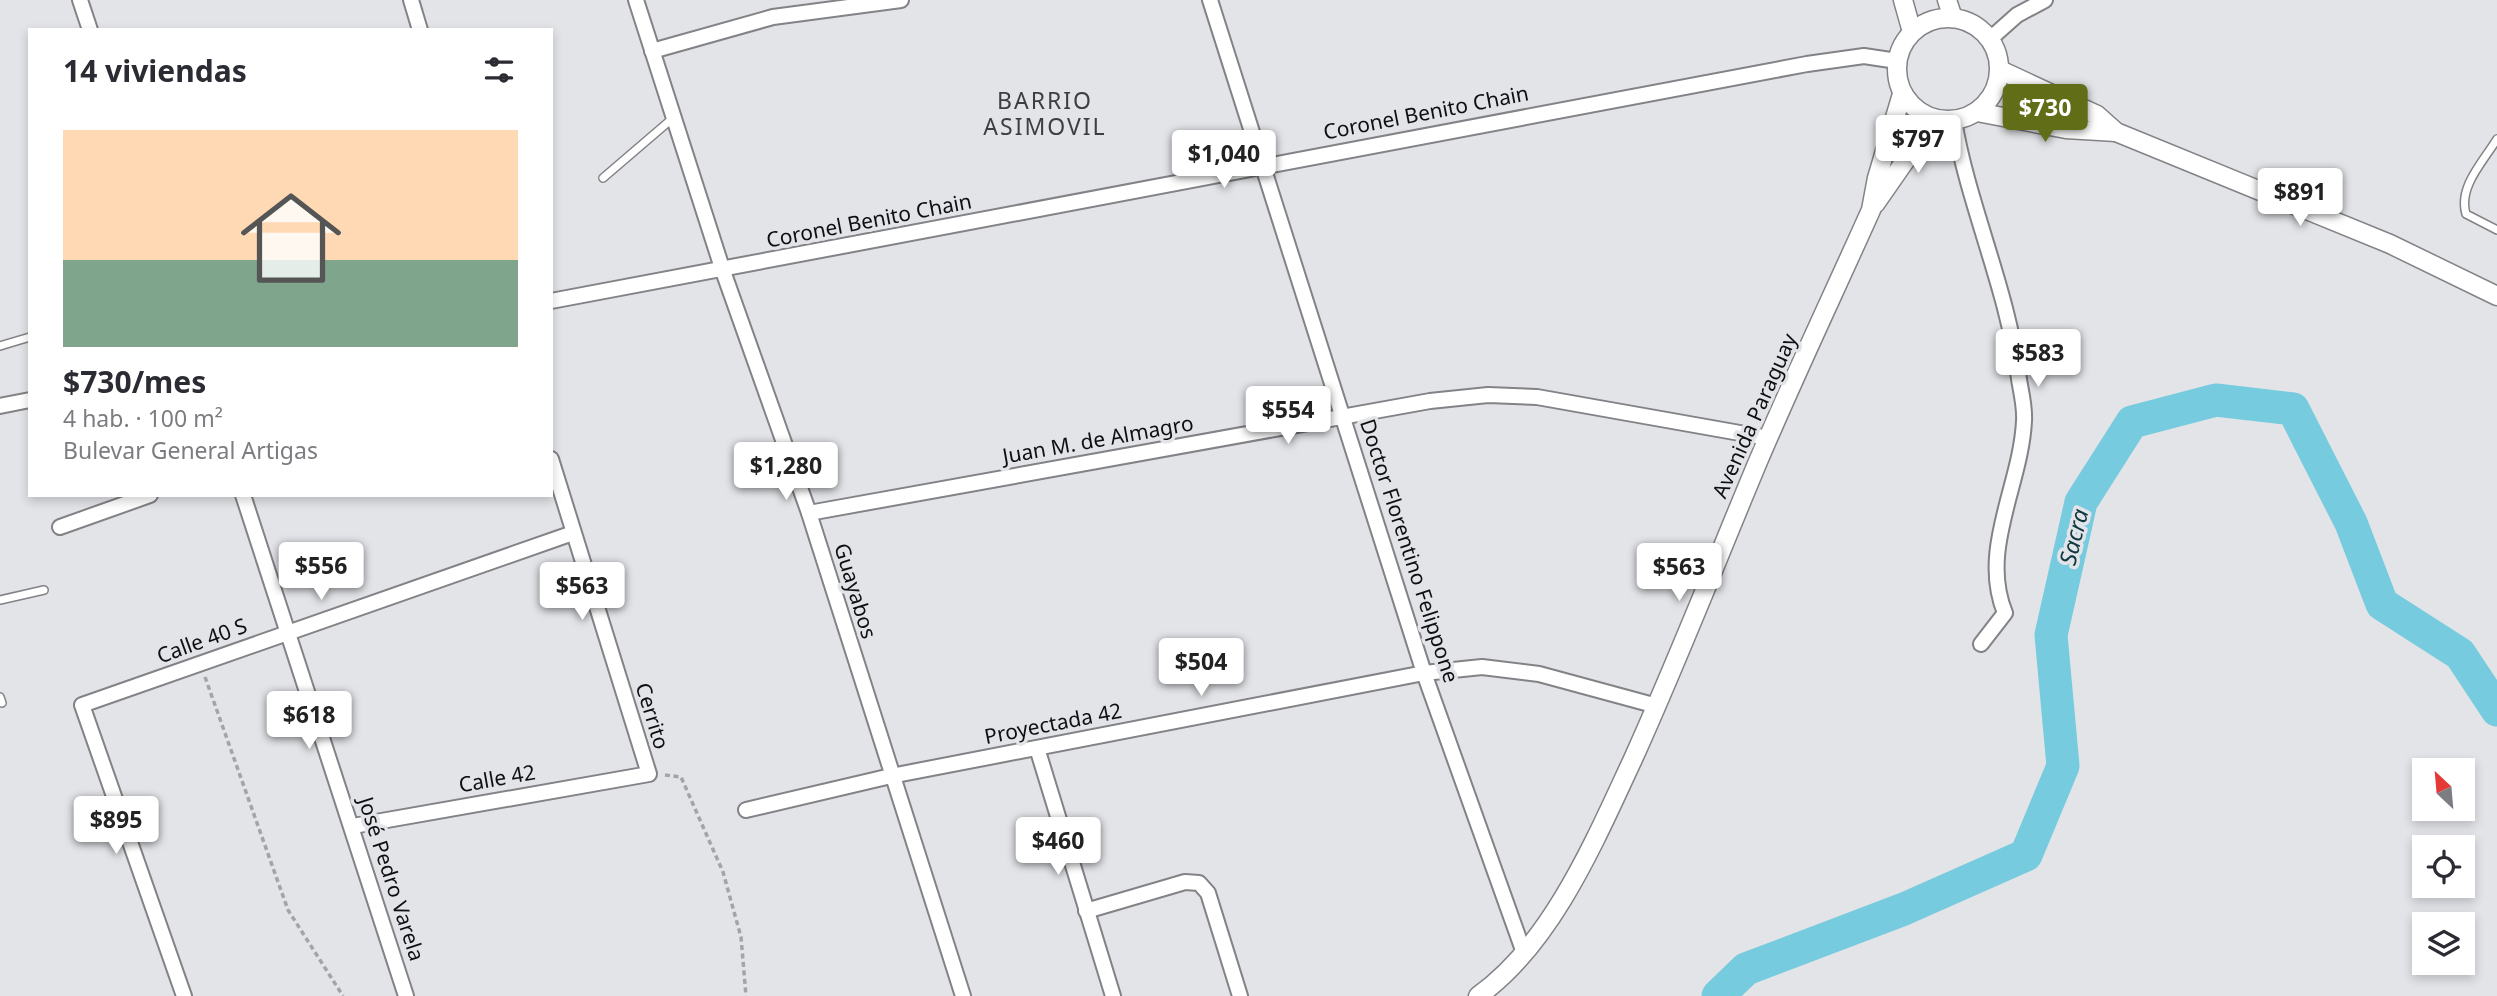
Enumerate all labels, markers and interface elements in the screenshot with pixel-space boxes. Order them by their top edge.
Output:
text: 14 viviendas [63,50,247,91]
icon: filters [480,51,518,89]
street label: Coronel Benito Chain [1321,78,1531,146]
district label: BARRIO ASIMOVIL [983,84,1107,142]
pin: $730 [2004,85,2086,144]
text: $730 [2019,91,2071,123]
pin: $797 [1877,116,1959,175]
text: $797 [1892,122,1944,154]
pin: $1,040 [1167,130,1281,190]
text: $1,040 [1188,137,1260,169]
pin: $891 [2259,168,2341,228]
icon: home [228,175,354,301]
text: $891 [2274,175,2326,207]
street label: Coronel Benito Chain [764,186,974,254]
street label: Avenida Paraguay [1705,329,1803,502]
pin: $583 [1997,330,2079,389]
text: $583 [2012,336,2064,368]
text: $730/mes [63,361,206,402]
pin: $554 [1247,386,1329,446]
text: $554 [1262,393,1314,425]
text: 4 hab. · 100 m² [63,402,223,434]
street label: Juan M. de Almagro [998,408,1195,470]
street label: Doctor Florentino Felippone [1354,415,1466,686]
text: Bulevar General Artigas [63,434,318,466]
pin: $1,280 [729,442,843,502]
text: $1,280 [750,449,822,481]
water label: Sacra [2051,505,2095,568]
street label: Guayabos [828,540,884,642]
pin: $556 [280,542,362,602]
pin: $563 [1638,544,1720,603]
text: $556 [295,549,347,581]
text: $563 [1653,550,1705,582]
pin: $563 [541,562,623,622]
text: $563 [556,569,608,601]
street label: Calle 40 S [153,611,251,669]
pin: $504 [1160,638,1242,698]
text: $504 [1175,645,1227,677]
street label: Cerrito [630,679,676,752]
pin: $618 [268,692,350,751]
street label: Proyectada 42 [982,696,1124,750]
text: $618 [283,698,335,730]
street label: Calle 42 [456,758,537,799]
north arrow [2412,758,2474,821]
map controls [2412,758,2475,975]
street label: José Pedro Varela [352,791,432,964]
pin: $895 [75,796,157,856]
text: $895 [90,803,142,835]
pin: $460 [1017,818,1099,877]
text: $460 [1032,824,1084,856]
button: locate [2412,835,2475,898]
button: layers [2412,912,2475,975]

